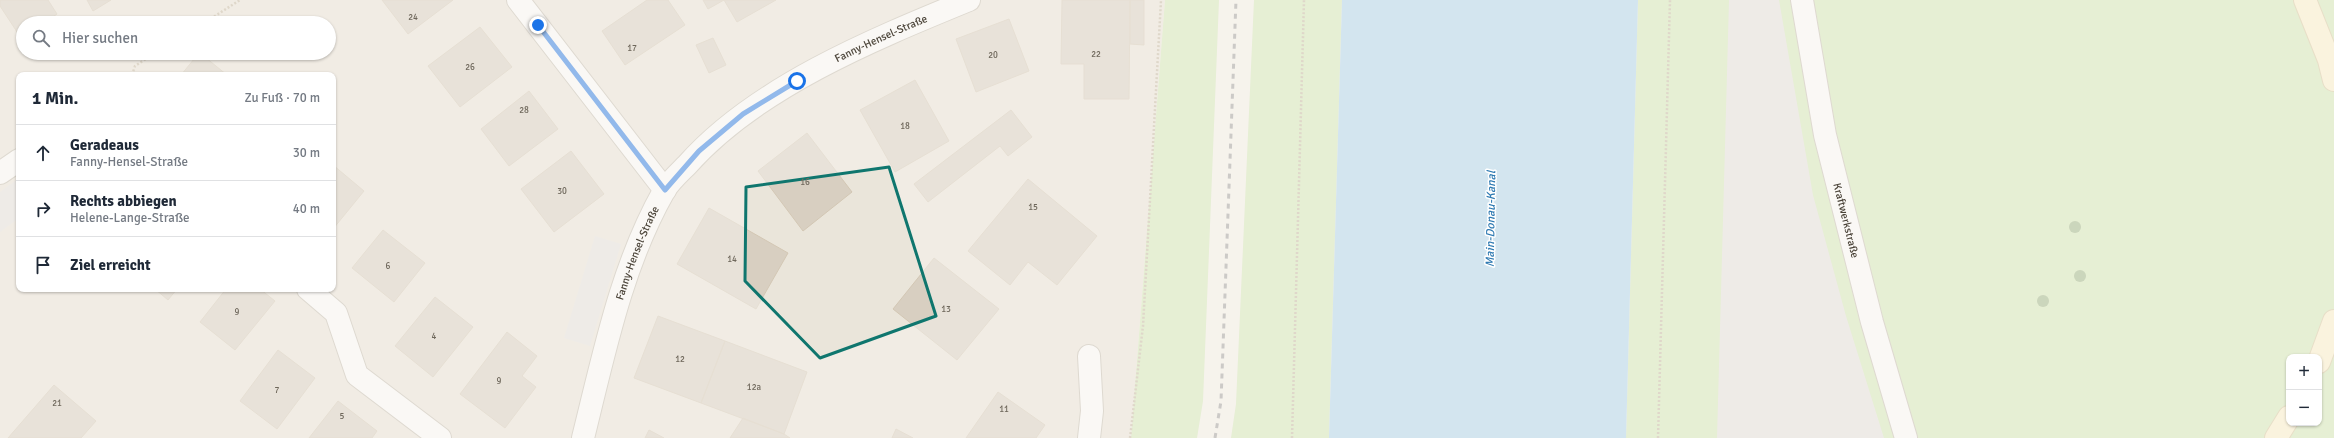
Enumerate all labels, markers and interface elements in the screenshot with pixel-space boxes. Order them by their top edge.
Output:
house number: 24 [408,12,418,23]
street label: Fanny-Hensel-Straße [832,12,929,65]
search box [16,16,336,60]
route end [529,16,547,34]
icon: search [30,27,52,49]
text: Hier suchen [62,29,138,47]
house number: 17 [627,43,637,54]
house number: 22 [1091,49,1101,60]
house number: 20 [988,50,998,61]
house number: 26 [465,62,475,73]
route start [788,72,806,90]
text: 1 Min. [32,88,78,109]
text: Zu Fuß · 70 m [244,90,320,106]
house number: 28 [519,105,529,116]
house number: 18 [900,121,910,132]
text: Geradeaus [70,136,139,154]
icon: ahead [32,142,54,164]
text: 30 m [293,145,320,161]
text: Fanny-Hensel-Straße [70,154,188,170]
water label: Main-Donau-Kanal [1483,169,1499,267]
house number: 16 [800,177,810,188]
street label: Kraftwerkstraße [1831,181,1862,259]
house number: 30 [557,186,567,197]
text: Rechts abbiegen [70,192,177,210]
icon: right [32,198,54,220]
text: 40 m [293,201,320,217]
house number: 15 [1028,202,1038,213]
street label: Fanny-Hensel-Straße [613,204,661,302]
text: Helene-Lange-Straße [70,210,190,226]
icon: arrive [32,254,54,276]
house number: 14 [727,254,737,265]
text: Ziel erreicht [70,256,151,274]
house number: 6 [386,261,391,272]
house number: 13 [941,304,951,315]
house number: 9 [235,307,240,318]
house number: 4 [432,331,437,342]
house number: 12 [675,354,685,365]
map controls [2286,354,2322,426]
button: + [2286,354,2322,390]
house number: 9 [497,376,502,387]
house number: 12a [747,382,762,393]
house number: 7 [275,385,280,396]
button: − [2286,390,2322,426]
house number: 21 [52,398,62,409]
house number: 11 [999,404,1009,415]
house number: 5 [340,411,345,422]

